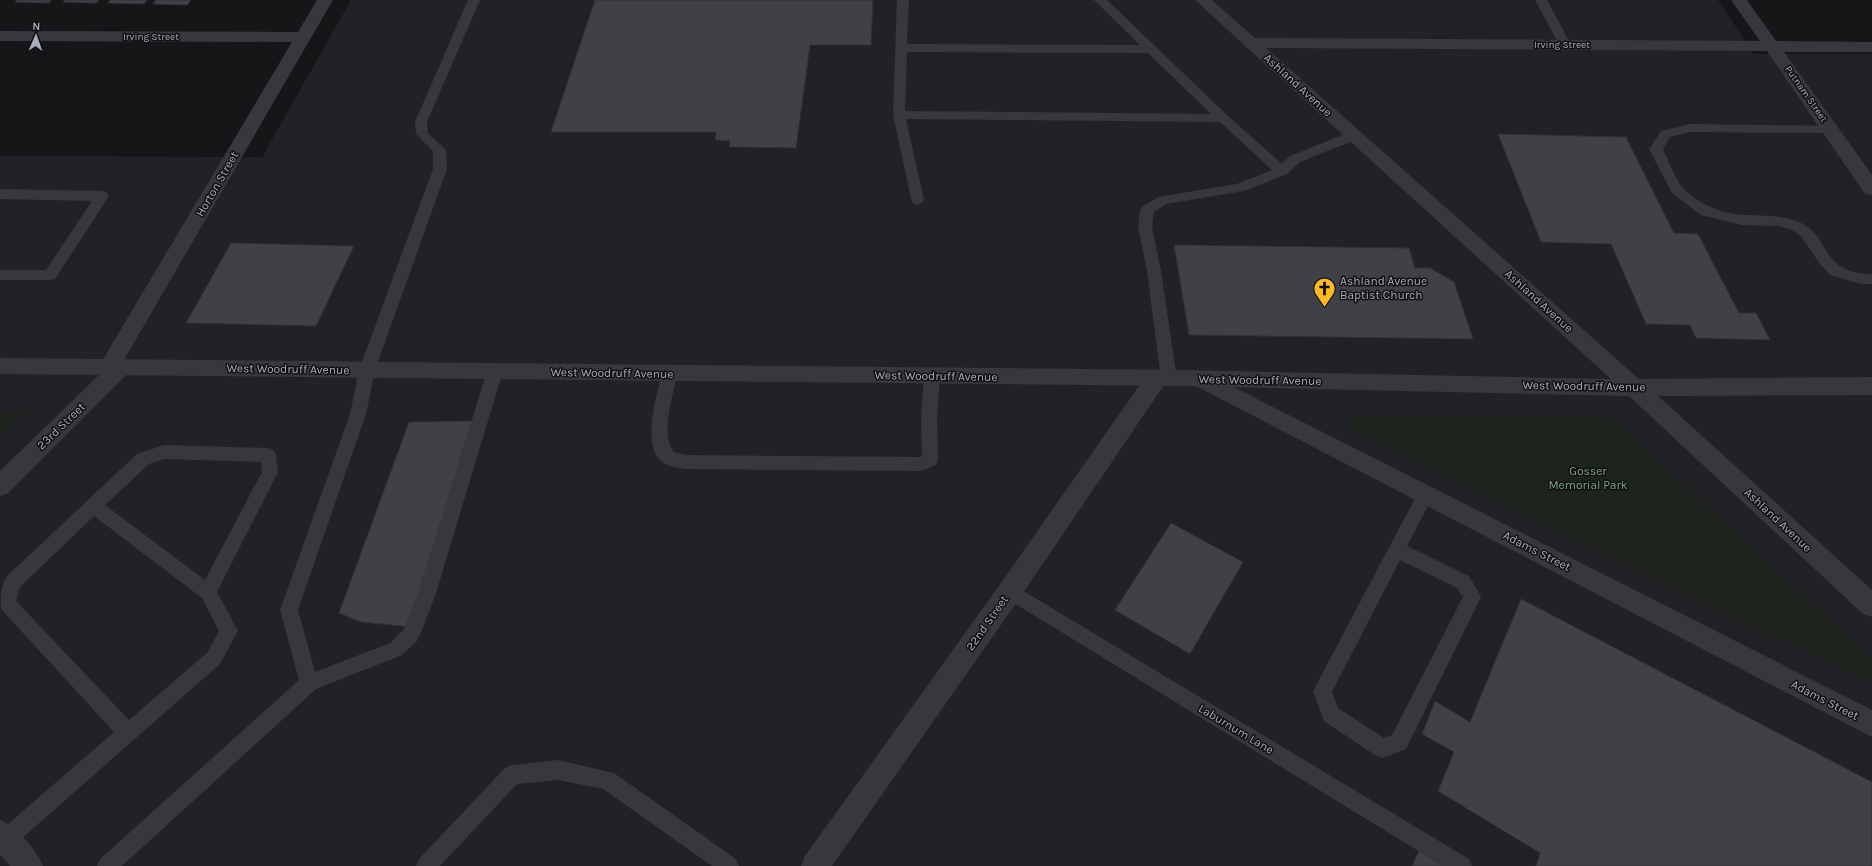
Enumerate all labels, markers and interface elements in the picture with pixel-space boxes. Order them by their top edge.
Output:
north arrow [16,16,56,56]
text: N [32,20,41,33]
street label: Irving Street [123,31,179,43]
street label: Irving Street [1534,39,1590,51]
street label: Ashland Avenue [1261,51,1335,119]
street label: Putnam Street [1782,63,1830,125]
street label: Horton Street [193,148,242,219]
street label: Ashland Avenue [1502,267,1576,335]
place label: Ashland Avenue Baptist Church [1340,274,1427,302]
church icon: Ashland Avenue Baptist Church [1311,275,1337,308]
street label: West Woodruff Avenue [226,361,350,377]
street label: West Woodruff Avenue [550,365,674,381]
street label: West Woodruff Avenue [874,368,998,384]
street label: West Woodruff Avenue [1198,372,1322,388]
street label: West Woodruff Avenue [1522,378,1646,394]
street label: 23rd Street [34,399,88,452]
park label: Gosser Memorial Park [1548,464,1628,492]
street label: Ashland Avenue [1741,485,1815,555]
street label: Adams Street [1501,528,1574,574]
street label: 22nd Street [963,592,1011,653]
street label: Adams Street [1789,677,1862,723]
street label: Laburnum Lane [1196,701,1276,757]

